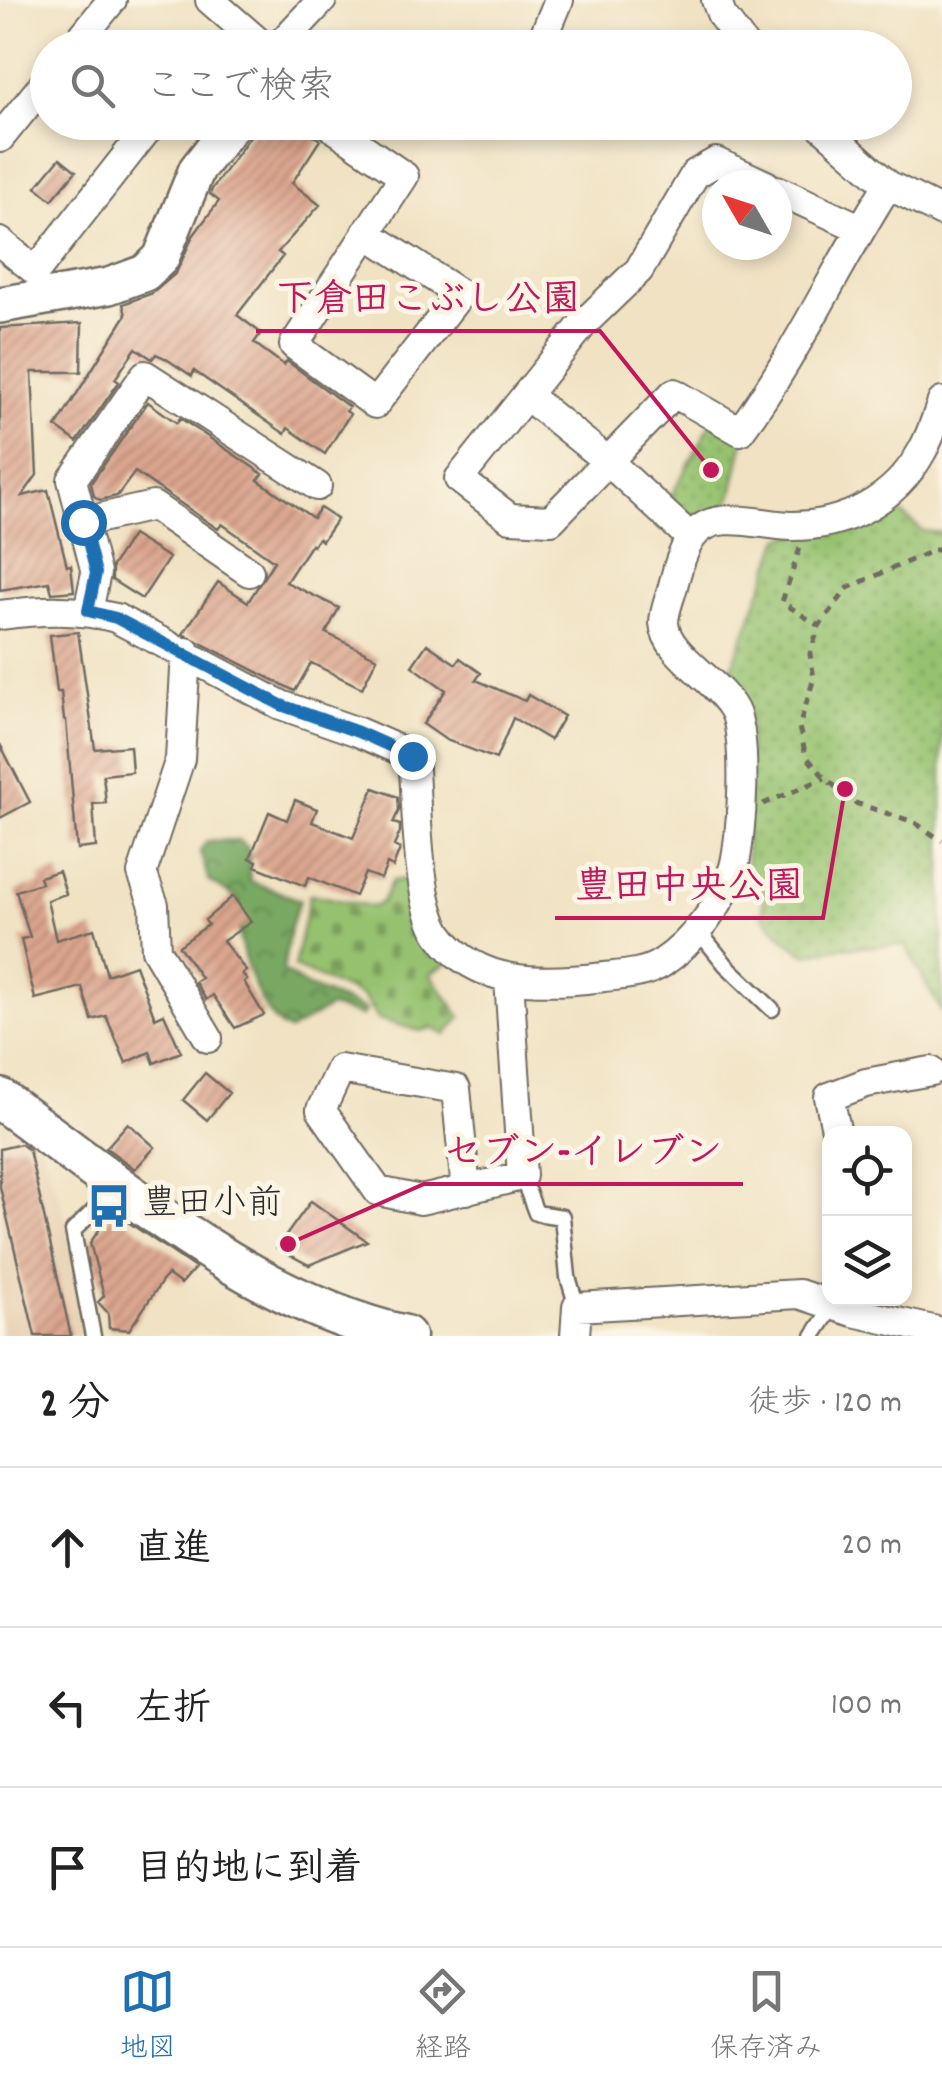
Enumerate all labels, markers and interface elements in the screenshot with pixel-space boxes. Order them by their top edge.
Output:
search box [30,30,912,140]
icon: search [65,58,120,113]
text: ここで検索 [145,62,335,117]
north arrow [702,170,792,260]
callout: 下倉田こぶし公園 [256,263,600,331]
text: 下倉田こぶし公園 [276,275,580,330]
route start [61,500,107,546]
route end [390,734,436,780]
callout: 豊田中央公園 [555,850,823,918]
text: 豊田中央公園 [575,862,803,917]
callout: セブン-イレブン [424,1116,743,1184]
map controls [822,1126,912,1306]
button: locate [822,1126,912,1216]
text: セブン-イレブン [444,1128,723,1183]
place label: 豊田小前 [142,1181,282,1231]
bus stop icon: 豊田小前 [85,1182,133,1230]
button: layers [822,1216,912,1306]
text: 2 分 [40,1377,110,1437]
text: 徒歩 · 120 m [748,1382,902,1428]
icon: ahead [40,1520,95,1575]
text: 直進 [135,1524,211,1579]
text: 20 m [841,1524,902,1570]
icon: left [40,1680,95,1735]
text: 左折 [135,1684,211,1739]
text: 100 m [831,1684,902,1730]
icon: arrive [40,1840,95,1895]
text: 目的地に到着 [135,1844,363,1899]
tab: 地図 [120,1964,176,2071]
tab: 経路 [415,1964,471,2071]
tab: 保存済み [710,1964,822,2071]

